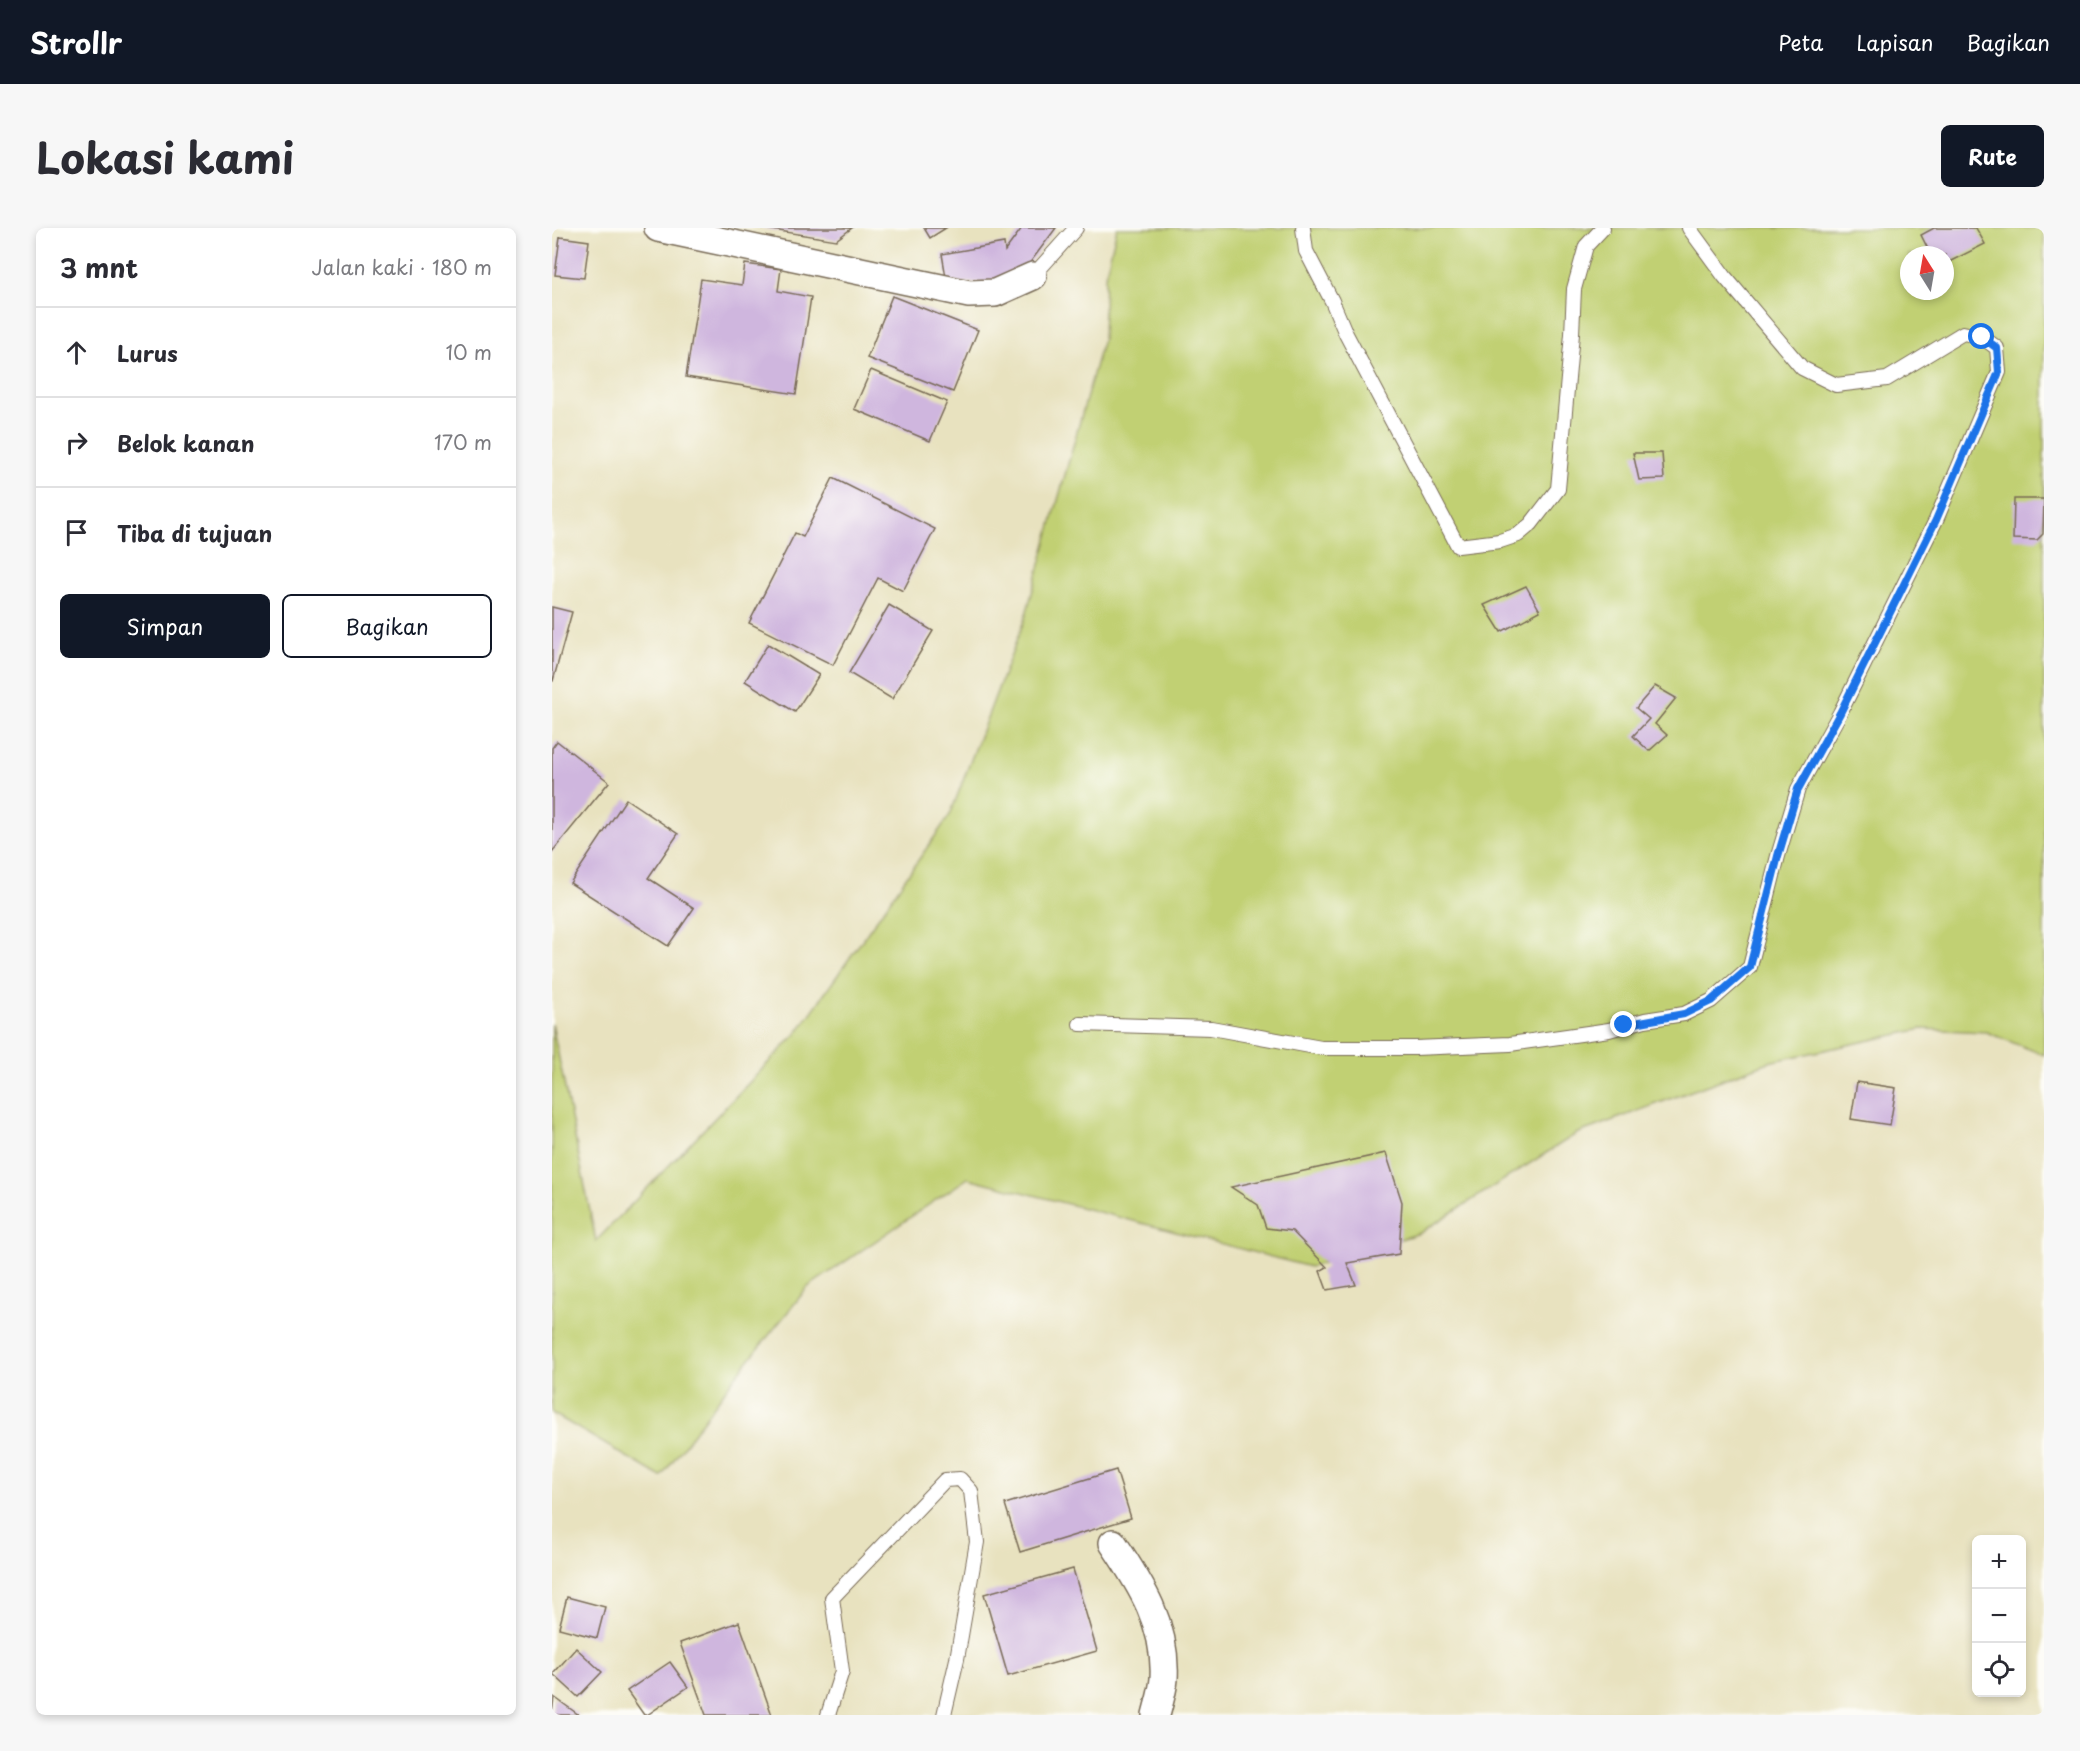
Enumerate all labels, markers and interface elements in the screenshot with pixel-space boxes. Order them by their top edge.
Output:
text: Strollr [30,21,122,64]
text: Peta [1778,26,1823,58]
text: Lapisan [1856,26,1934,58]
text: Bagikan [1967,26,2050,58]
text: Lokasi kami [36,125,294,188]
button: Rute [1941,125,2044,187]
north arrow [1900,246,1954,300]
text: 3 mnt [60,248,138,287]
text: Jalan kaki · 180 m [312,252,492,282]
route start [1968,323,1994,349]
icon: ahead [60,336,93,369]
text: Lurus [117,336,178,369]
text: 10 m [445,337,492,367]
icon: right [60,426,93,459]
text: Belok kanan [117,426,254,459]
text: 170 m [434,427,492,457]
icon: arrive [60,516,93,549]
text: Tiba di tujuan [117,516,272,549]
button: Simpan [60,594,270,658]
button: Bagikan [282,594,492,658]
route end [1610,1011,1636,1037]
map controls [1972,1535,2026,1697]
button: + [1972,1535,2026,1589]
button: − [1972,1589,2026,1643]
button: locate [1972,1643,2026,1697]

